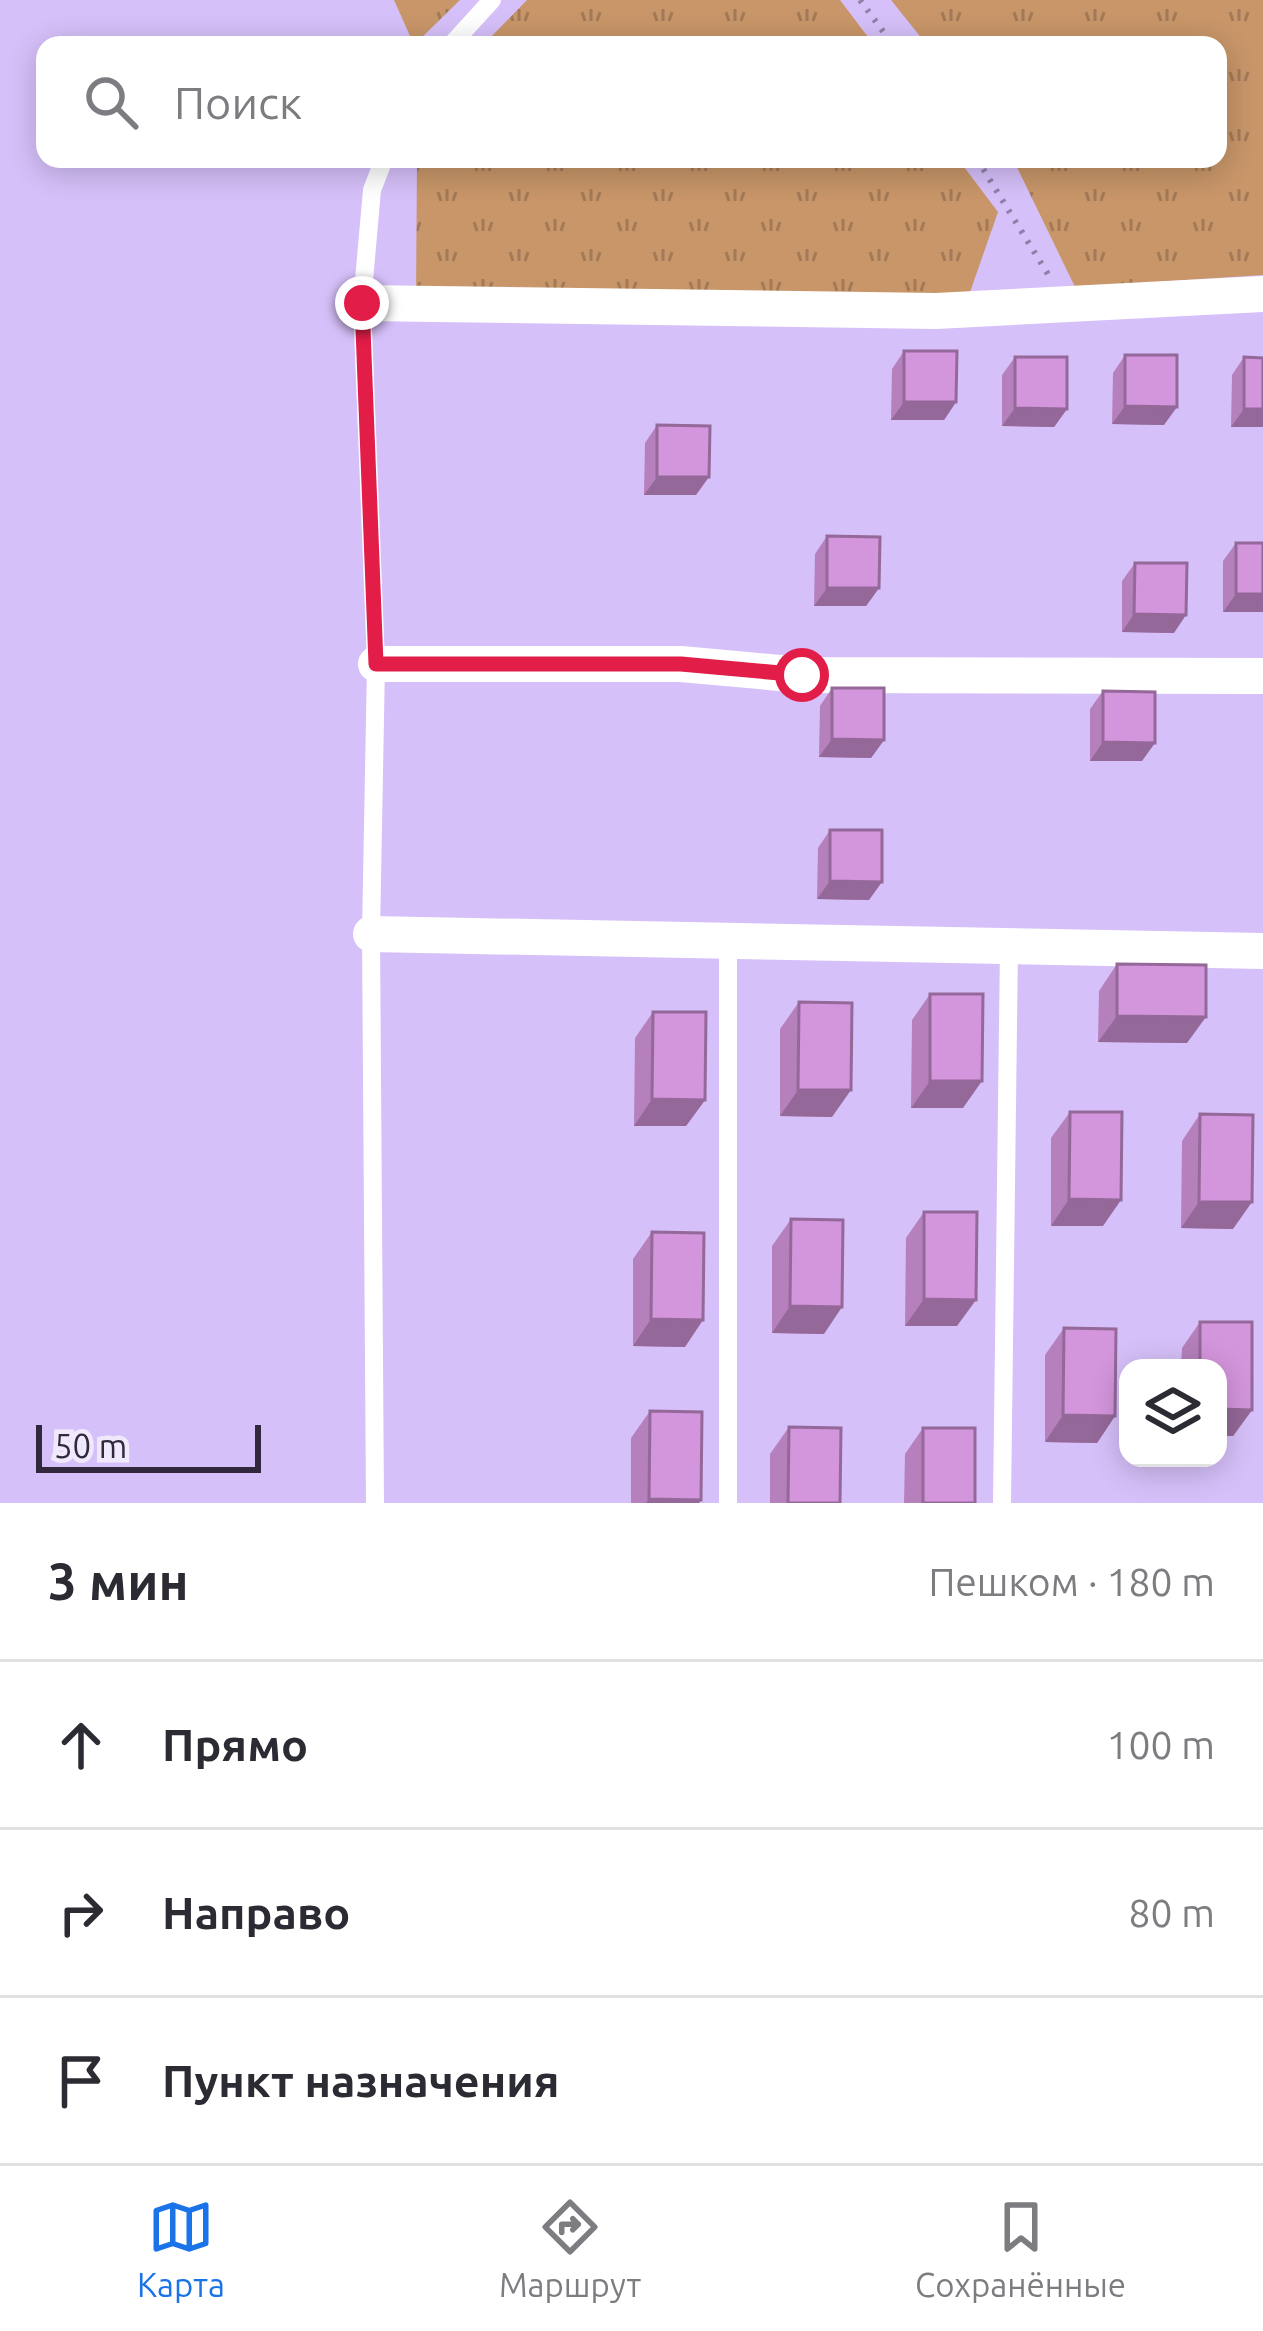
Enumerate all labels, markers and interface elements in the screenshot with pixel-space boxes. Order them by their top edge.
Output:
search box [36,36,1227,168]
icon: search [78,69,144,135]
text: Поиск [174,77,302,128]
route end [335,276,389,330]
route start [775,648,829,702]
map controls [1119,1359,1227,1467]
button: layers [1119,1359,1227,1467]
scale bar [36,1419,261,1472]
text: 50 m [54,1427,127,1464]
text: 3 мин [48,1552,189,1610]
text: Пешком · 180 m [928,1560,1215,1603]
icon: ahead [48,1712,114,1778]
text: Прямо [162,1719,308,1770]
text: 100 m [1106,1723,1215,1766]
icon: right [48,1880,114,1946]
text: Направо [162,1887,350,1938]
text: 80 m [1128,1891,1215,1934]
icon: arrive [48,2048,114,2114]
text: Пункт назначения [162,2055,560,2106]
tab: Карта [137,2194,225,2303]
tab: Маршрут [499,2194,641,2303]
tab: Сохранённые [915,2194,1126,2303]

